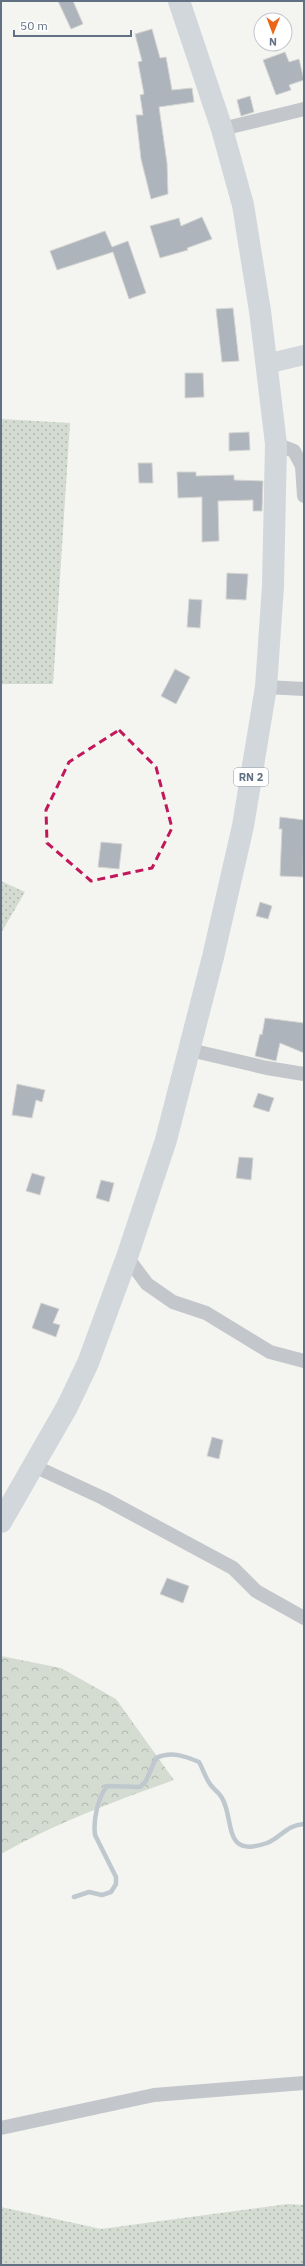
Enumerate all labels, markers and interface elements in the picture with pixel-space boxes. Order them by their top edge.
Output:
scale bar [14,12,131,38]
north arrow [253,12,293,52]
text: 50 m [20,18,48,33]
text: N [269,35,277,49]
road number: RN 2 [234,768,268,786]

